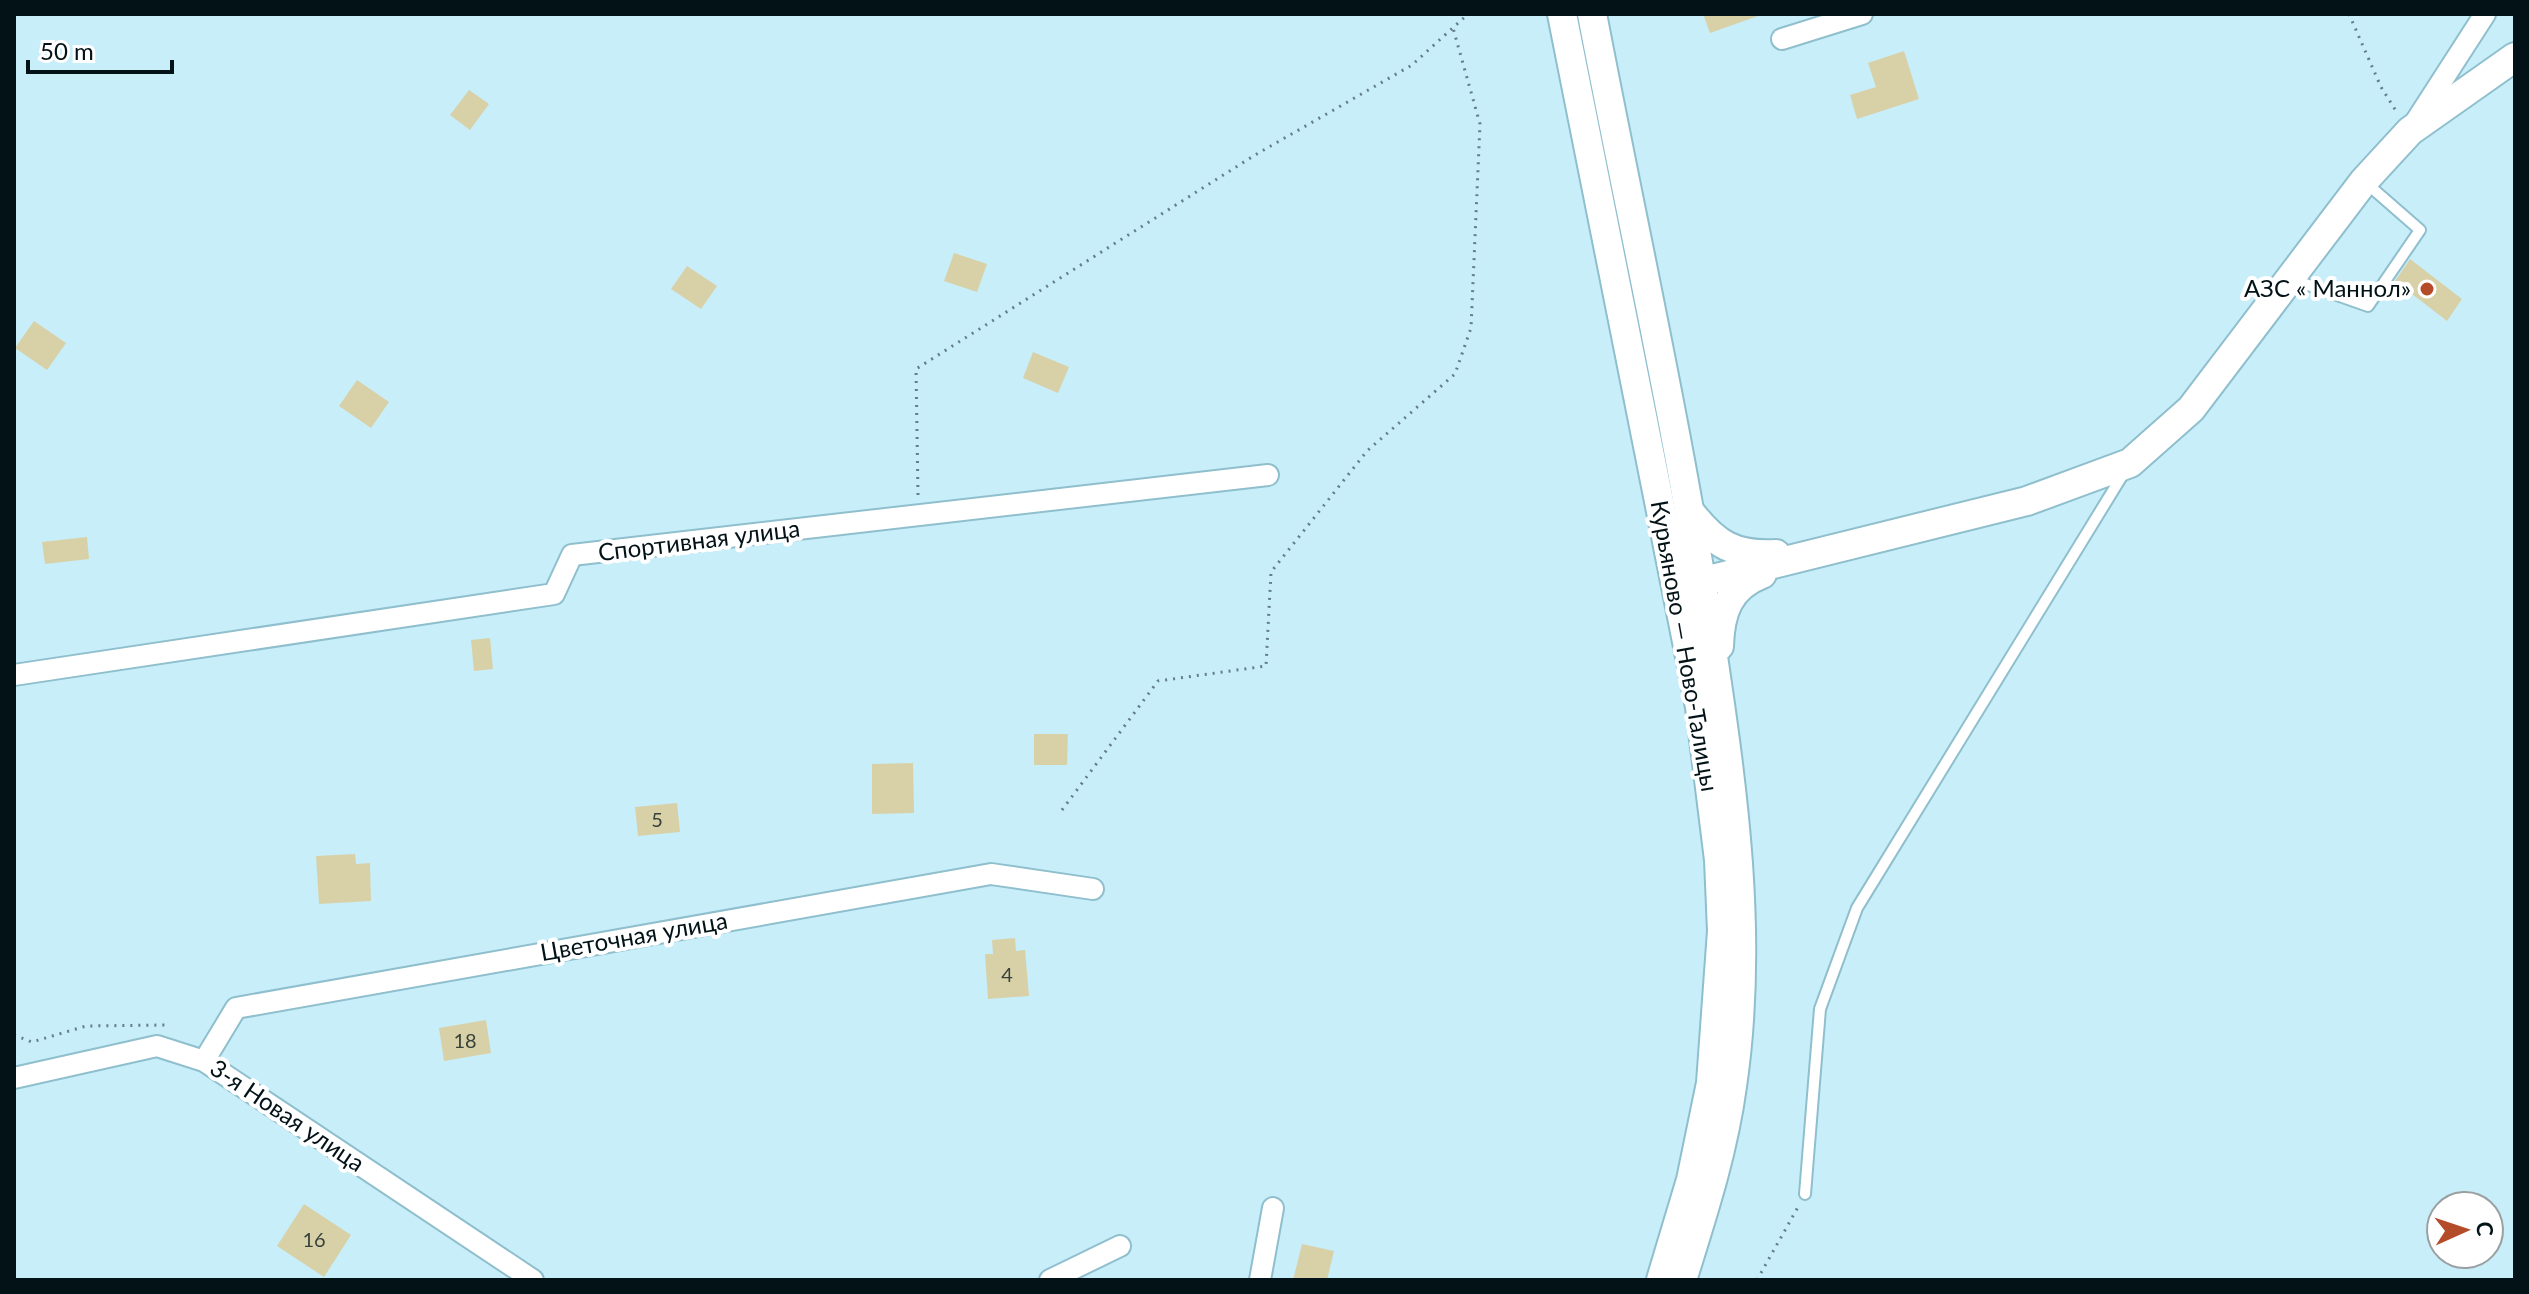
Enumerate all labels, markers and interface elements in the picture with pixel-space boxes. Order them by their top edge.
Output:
scale bar [28,24,172,74]
text: 50 m [40,36,94,65]
place label: АЗС « Маннол» [2244,273,2411,302]
marker: АЗС « Маннол» [2418,280,2436,298]
street label: Курьяново — Ново-Талицы [1646,498,1725,794]
street label: Спортивная улица [596,513,801,566]
house number: 5 [651,807,663,831]
street label: Цветочная улица [538,905,730,966]
house number: 4 [1001,962,1013,986]
house number: 18 [453,1028,477,1052]
street label: 3-я Новая улица [205,1052,370,1177]
north arrow [2425,1190,2505,1270]
text: С [2472,1221,2499,1237]
house number: 16 [302,1227,326,1251]

